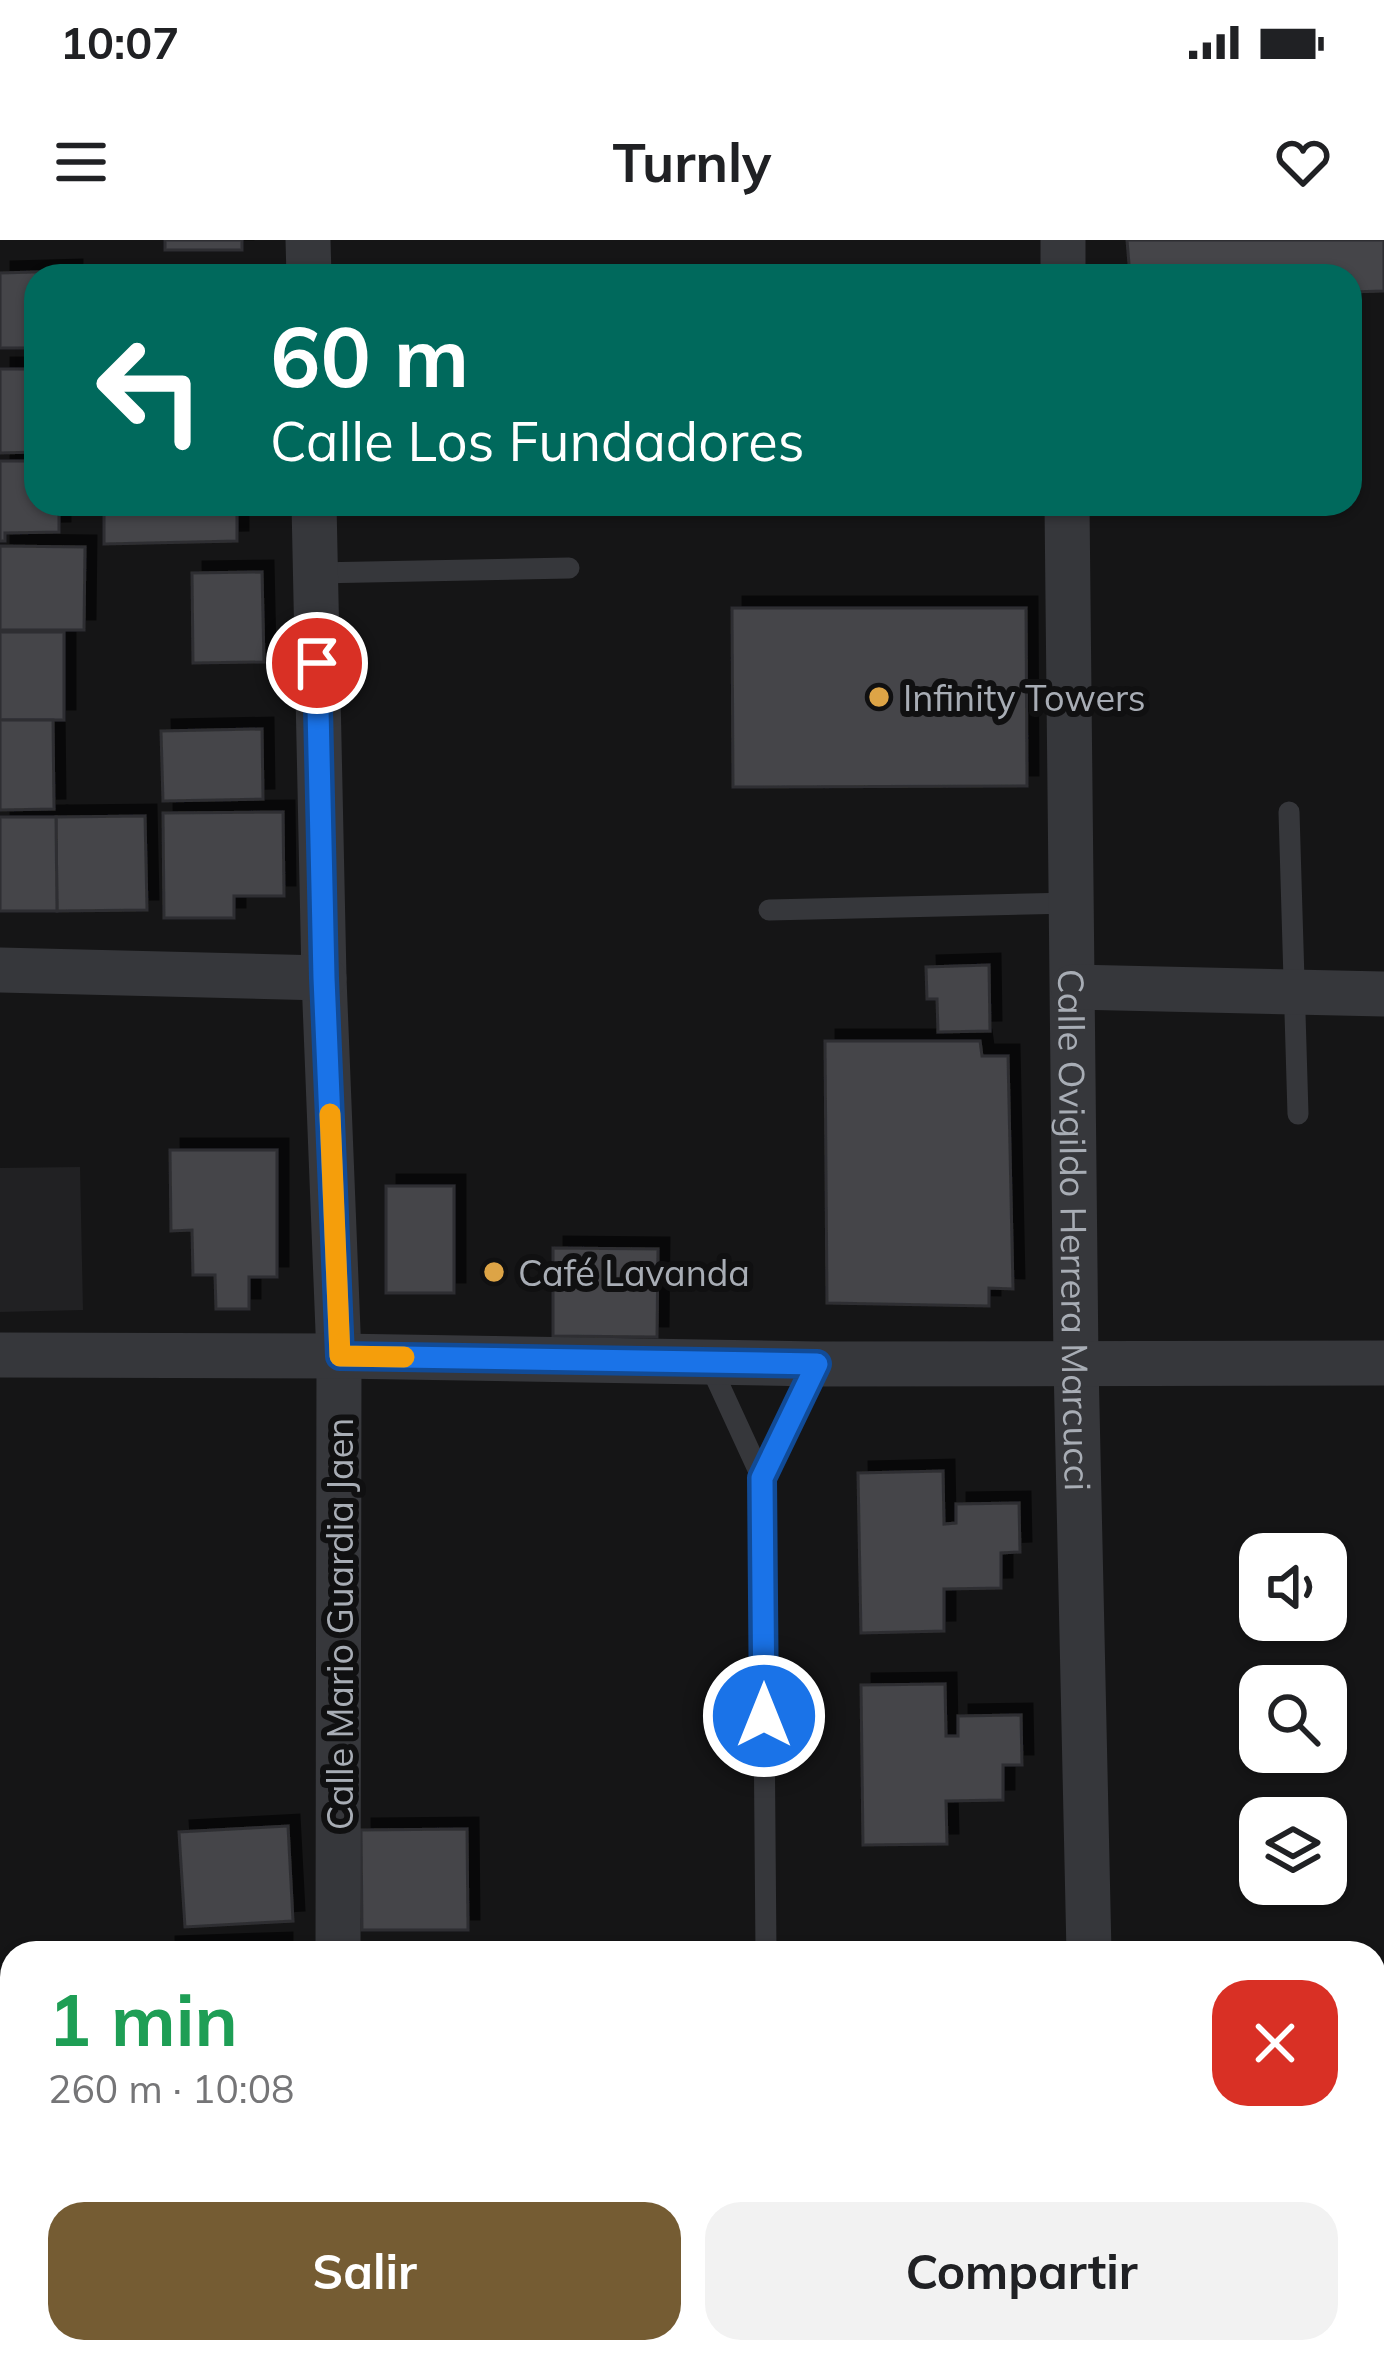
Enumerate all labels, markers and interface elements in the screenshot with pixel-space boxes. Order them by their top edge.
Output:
text: 10:07 [60,14,179,70]
text: Turnly [613,128,771,196]
icon: menu [48,129,114,195]
icon: heart [1270,129,1336,195]
text: 60 m [270,303,469,408]
icon: left [72,312,228,468]
text: Calle Los Fundadores [270,407,804,475]
pin [266,612,368,714]
icon: arrive [284,630,350,696]
place label: Infinity Towers [903,675,1146,720]
marker: Infinity Towers [866,684,892,710]
street label: Calle Ovigildo Herrera Marcucci [1049,969,1101,1492]
place label: Café Lavanda [518,1250,750,1295]
marker: Café Lavanda [481,1259,507,1285]
street label: Calle Mario Guardia Jaen [317,1418,362,1830]
map controls [1239,1533,1347,1905]
button: sound [1239,1533,1347,1641]
position arrow [701,1653,827,1779]
button: search [1239,1665,1347,1773]
button: layers [1239,1797,1347,1905]
text: 1 min [48,1974,238,2064]
button: close [1212,1980,1338,2106]
text: 260 m · 10:08 [48,2064,294,2113]
button: Salir [48,2202,681,2340]
button: Compartir [705,2202,1338,2340]

